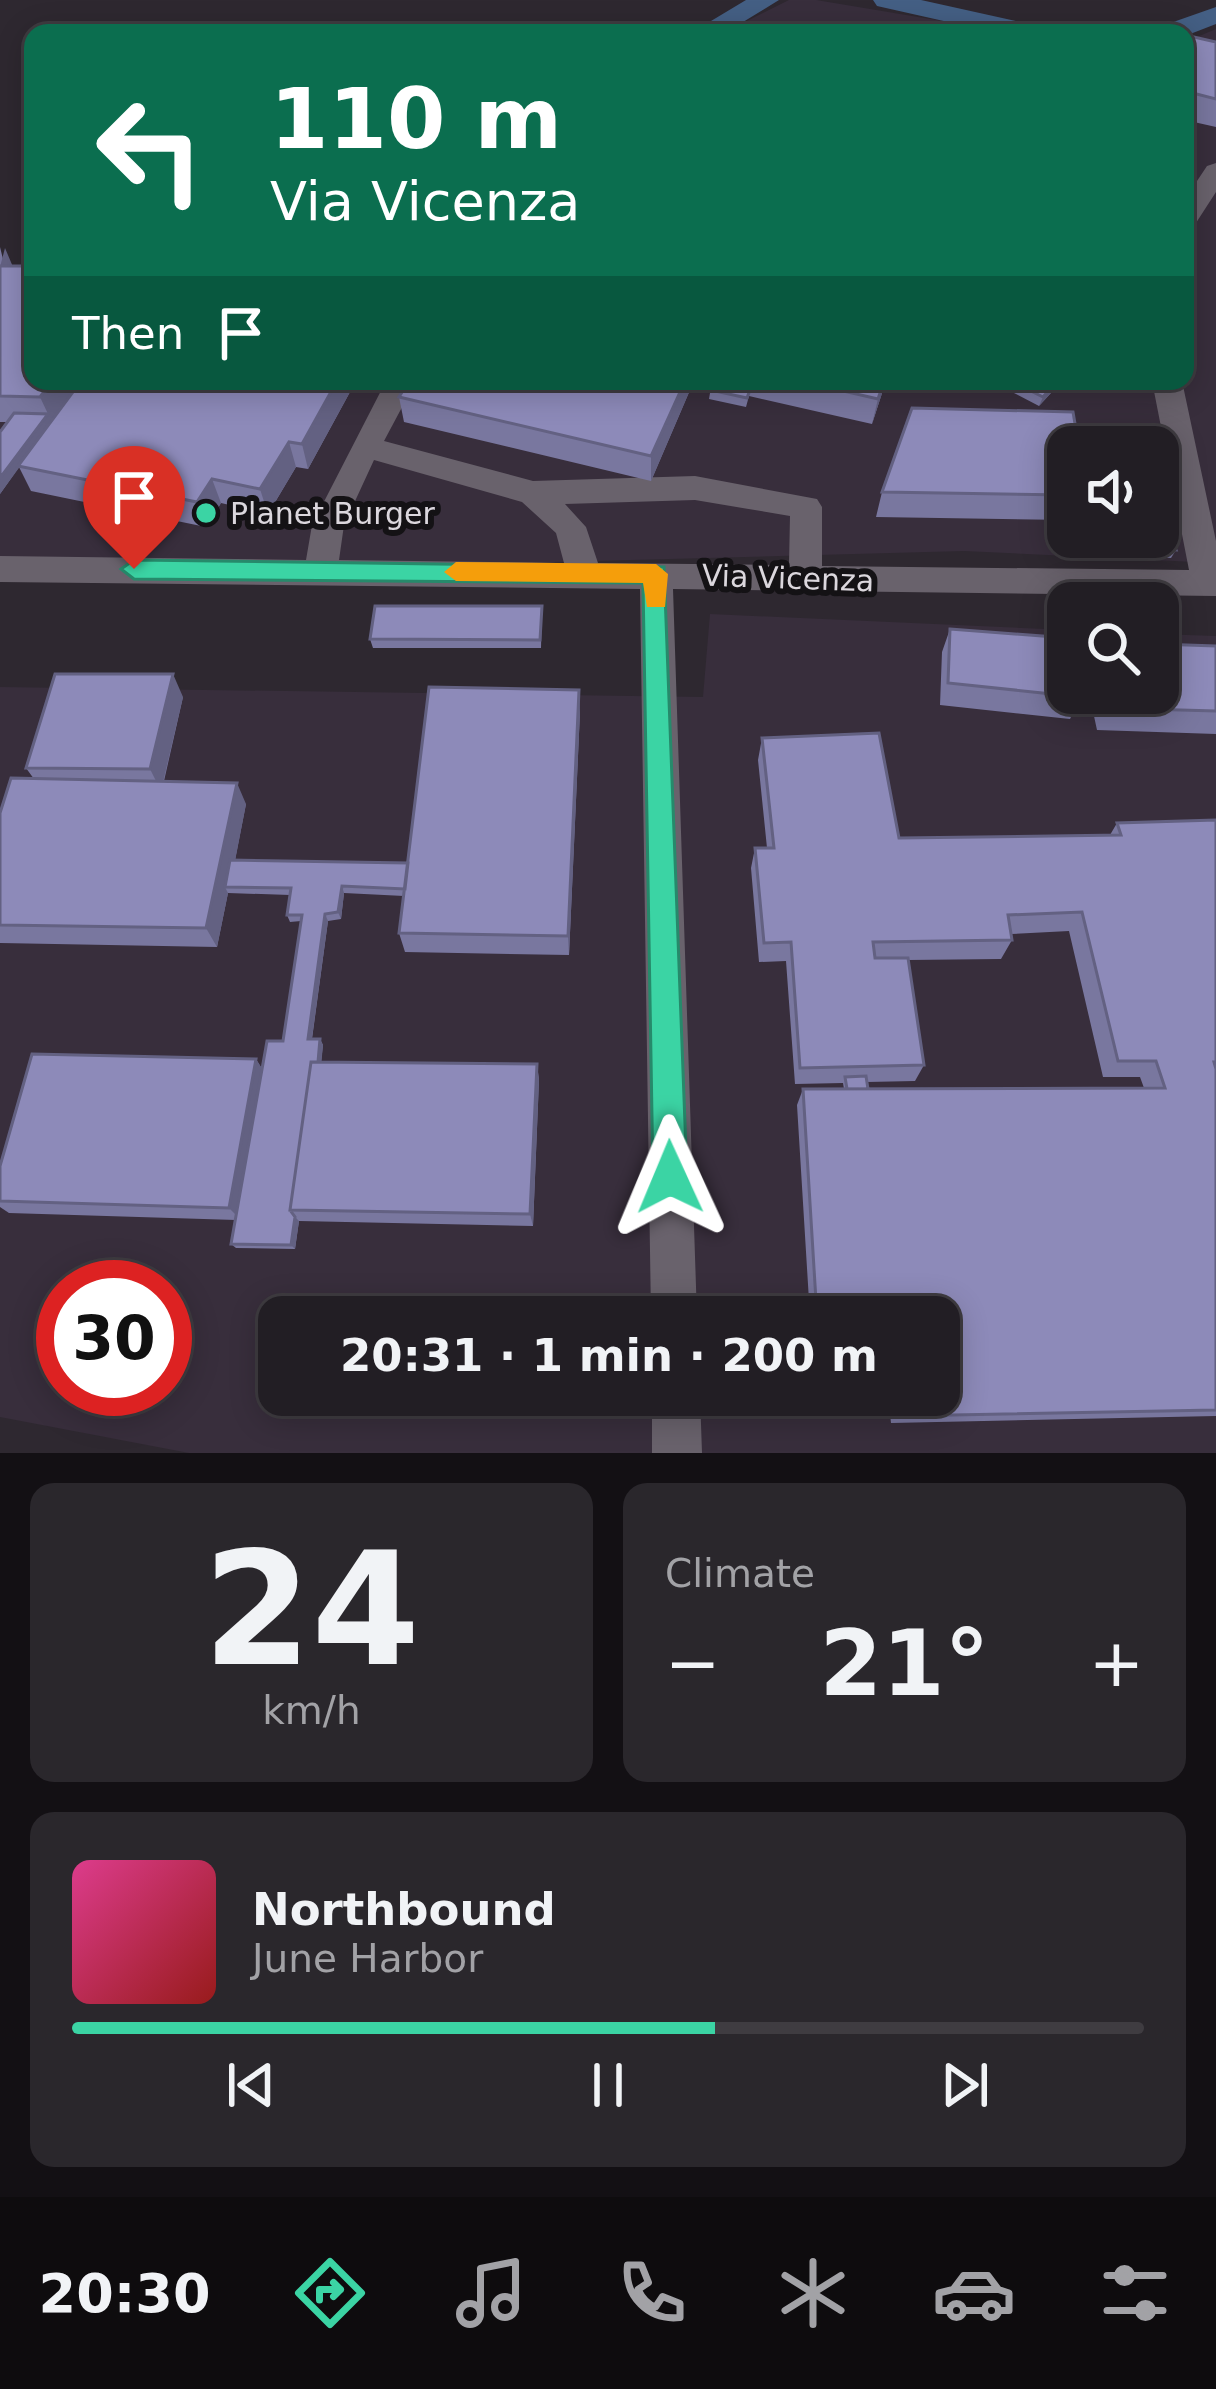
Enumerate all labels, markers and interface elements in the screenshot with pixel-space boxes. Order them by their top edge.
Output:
text: 110 m [270,70,562,168]
icon: left [72,72,228,228]
text: Via Vicenza [270,170,580,233]
icon: arrive [208,300,274,366]
text: Then [72,307,184,360]
map controls [1047,426,1179,714]
button: sound [1047,426,1179,558]
pin [83,446,185,569]
icon: arrive [101,464,167,530]
place label: Planet Burger [230,496,435,531]
marker: Planet Burger [193,500,219,526]
street label: Via Vicenza [701,558,875,598]
button: search [1047,582,1179,714]
position arrow [607,1114,733,1240]
speed limit sign: 30 [36,1260,192,1416]
text: 20:31 · 1 min · 200 m [340,1329,878,1382]
text: 24 [203,1519,420,1701]
text: Climate [665,1551,815,1596]
text: 21° [819,1611,990,1716]
text: − [665,1625,720,1702]
text: + [1089,1625,1144,1702]
text: km/h [262,1688,361,1733]
text: Northbound [252,1883,556,1936]
text: June Harbor [252,1936,483,1981]
icon: previous [218,2052,284,2118]
icon: pause [575,2052,641,2118]
icon: next [932,2052,998,2118]
icon: directions [288,2251,372,2335]
icon: music [449,2251,533,2335]
icon: phone [610,2251,694,2335]
icon: climate [771,2251,855,2335]
icon: car [932,2251,1016,2335]
icon: filters [1093,2251,1177,2335]
text: 20:30 [39,2262,210,2325]

